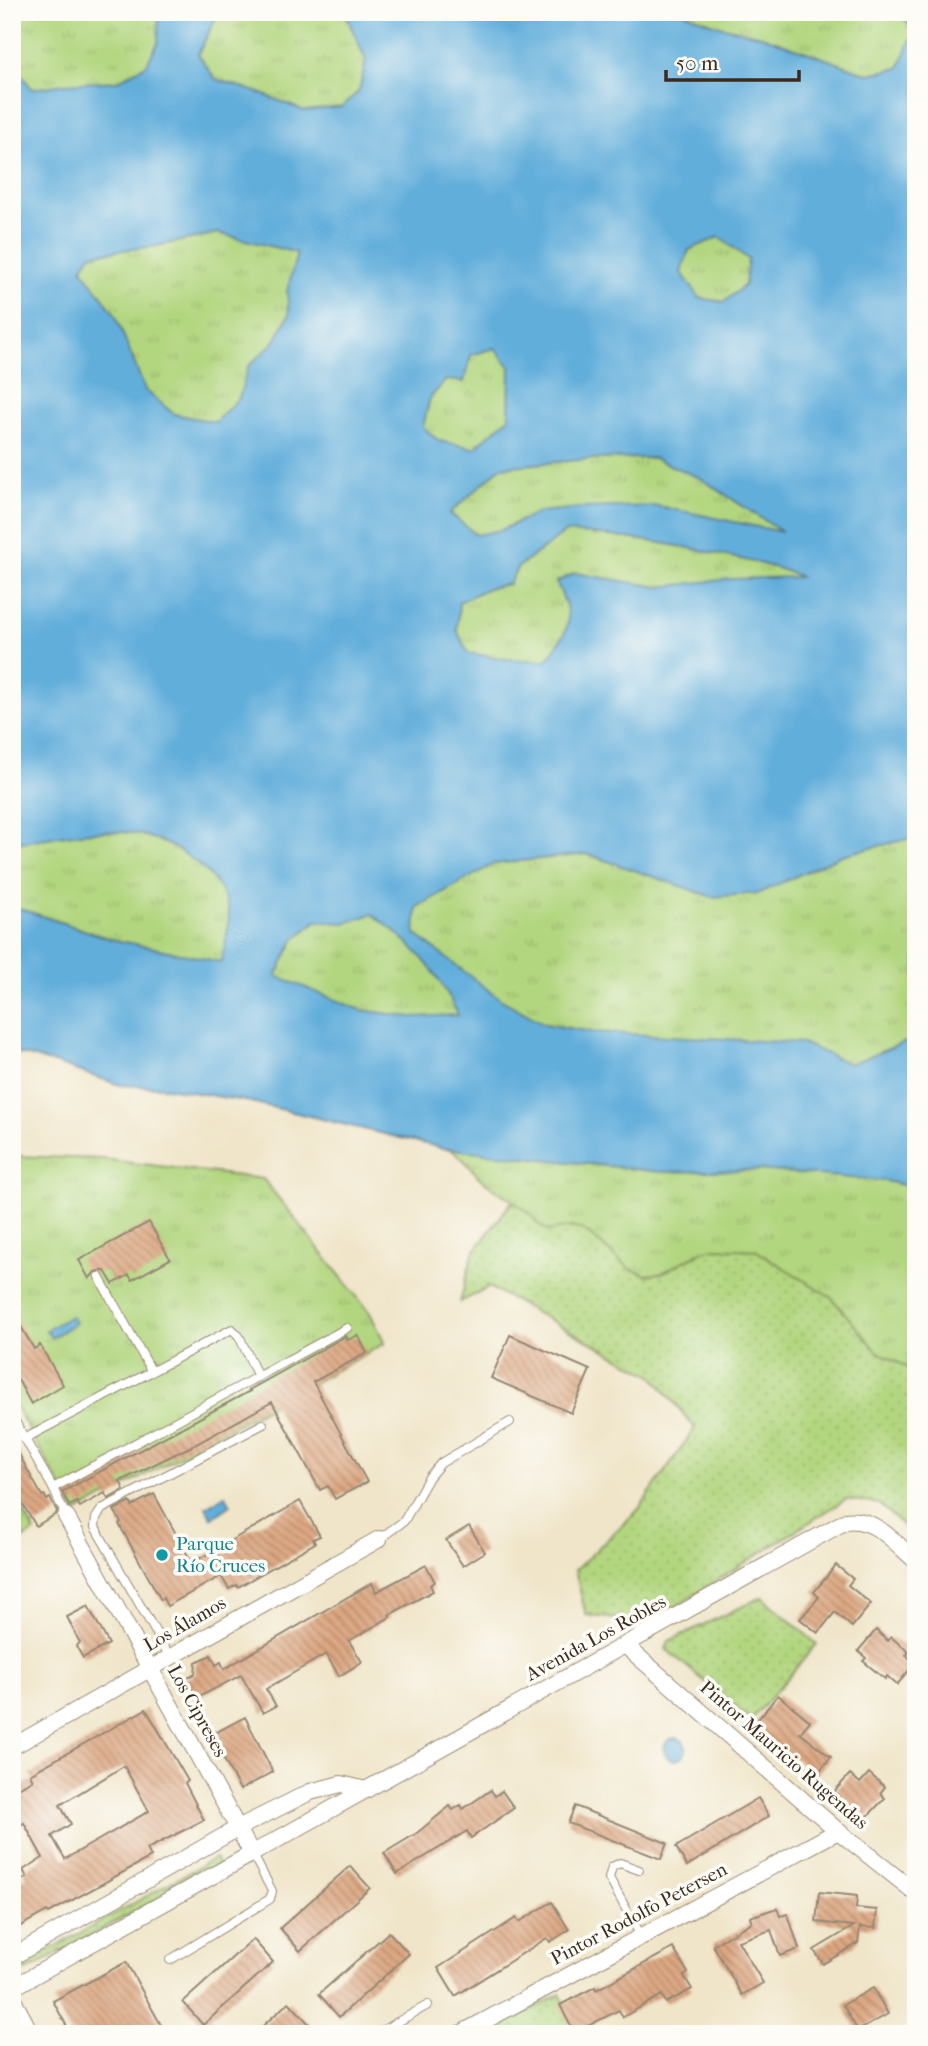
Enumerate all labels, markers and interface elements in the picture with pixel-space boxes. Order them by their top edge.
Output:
scale bar [666,38,799,82]
text: 50 m [676,51,719,75]
place label: Parque Río Cruces [176,1533,265,1577]
marker: Parque Río Cruces [154,1547,170,1563]
street label: Avenida Los Robles [521,1590,670,1686]
street label: Los Álamos [140,1592,230,1656]
street label: Los Cipreses [163,1661,231,1761]
street label: Pintor Mauricio Rugendas [696,1676,872,1834]
street label: Pintor Rodolfo Petersen [547,1858,731,1970]

